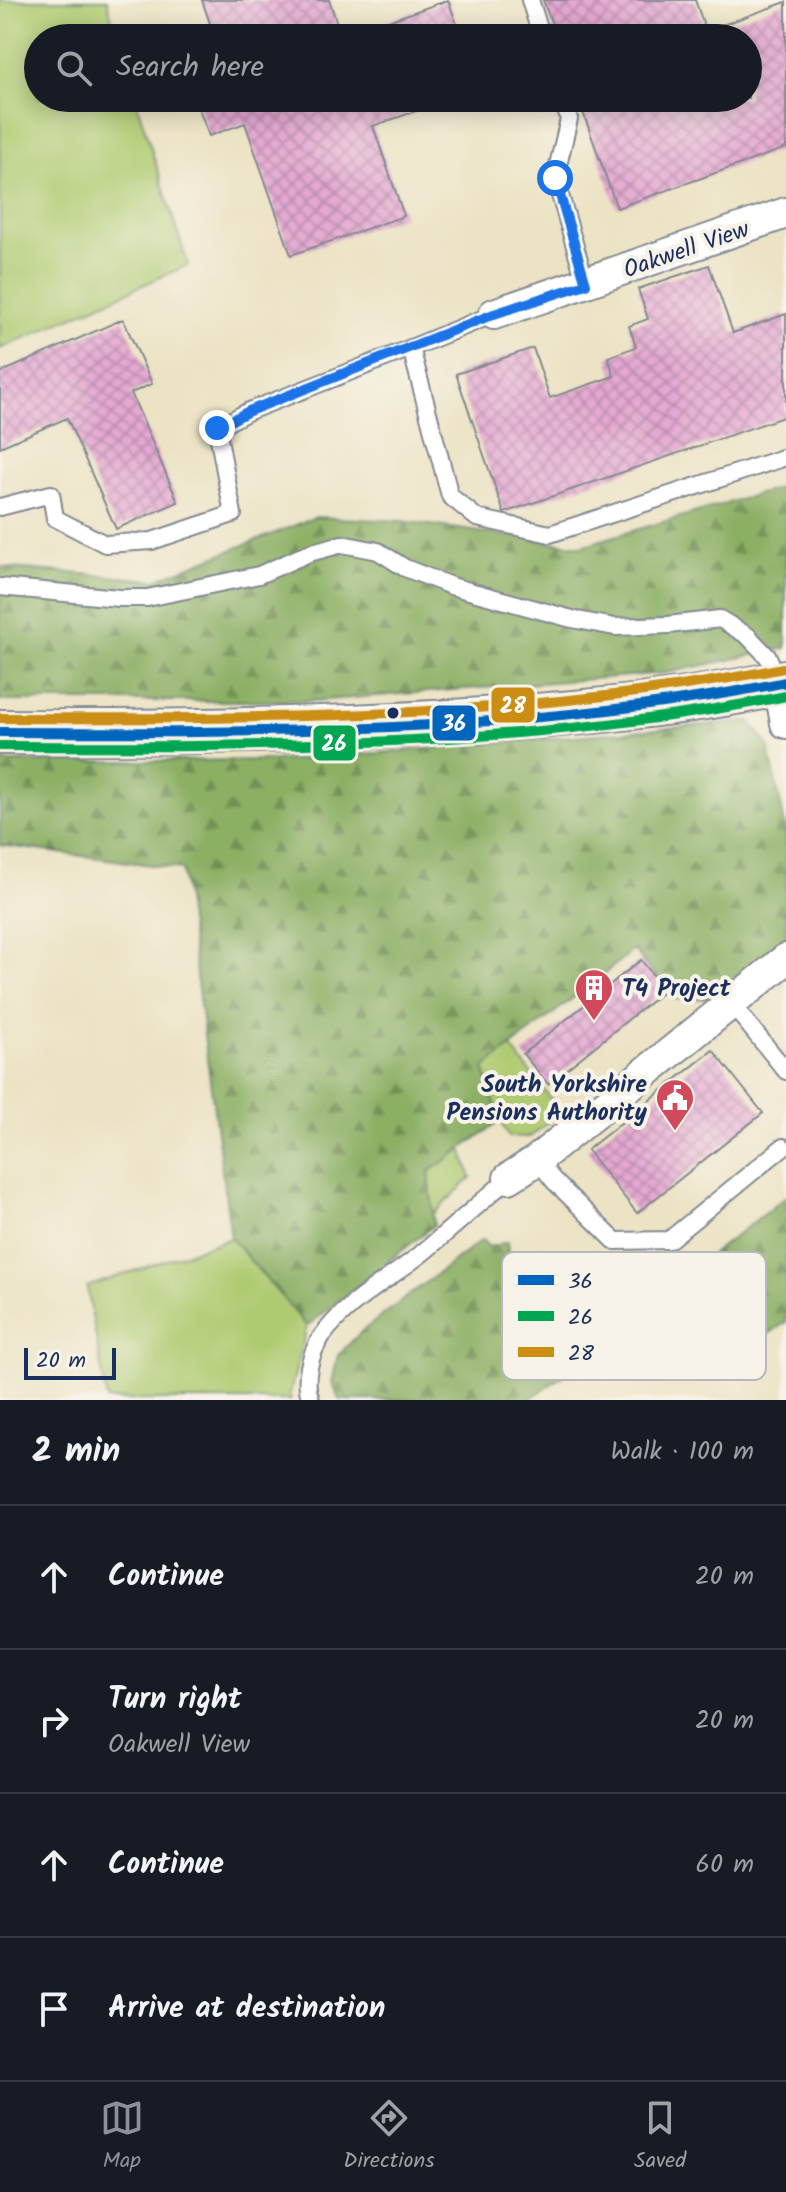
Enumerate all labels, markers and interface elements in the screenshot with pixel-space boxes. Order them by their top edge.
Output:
search box [24,24,762,112]
text: Search here [116,44,264,92]
icon: search [52,46,96,90]
route start [537,160,573,196]
street label: Oakwell View [618,210,756,290]
route end [199,410,235,446]
line badge: 28 [490,686,536,724]
text: 28 [500,690,527,725]
line badge: 36 [431,704,477,742]
unlabelled marker [385,705,401,721]
text: 36 [441,708,466,743]
line badge: 26 [312,724,357,762]
text: 26 [322,728,346,763]
building icon: T4 Project [573,967,615,1022]
place label: T4 Project [622,970,732,1009]
place label: South Yorkshire Pensions Authority [446,1066,648,1133]
public building icon: South Yorkshire Pensions Authority [654,1077,696,1132]
legend [502,1252,766,1380]
text: 36 [568,1265,593,1300]
text: 26 [568,1301,593,1336]
text: 28 [568,1337,595,1372]
scale bar [24,1344,116,1380]
text: 20 m [36,1344,86,1379]
text: 2 min [32,1425,120,1479]
text: Walk · 100 m [611,1431,754,1473]
text: Continue [108,1553,224,1601]
icon: ahead [32,1555,76,1599]
text: 20 m [695,1556,754,1598]
text: Turn right [108,1676,241,1724]
icon: right [32,1699,76,1743]
text: 20 m [695,1700,754,1742]
text: Oakwell View [108,1724,250,1766]
text: Continue [108,1841,224,1889]
icon: ahead [32,1843,76,1887]
text: 60 m [695,1844,754,1886]
text: Arrive at destination [108,1985,385,2033]
icon: arrive [32,1987,76,2031]
tab: Map [100,2096,144,2179]
tab: Directions [343,2096,435,2179]
tab: Saved [634,2096,686,2179]

